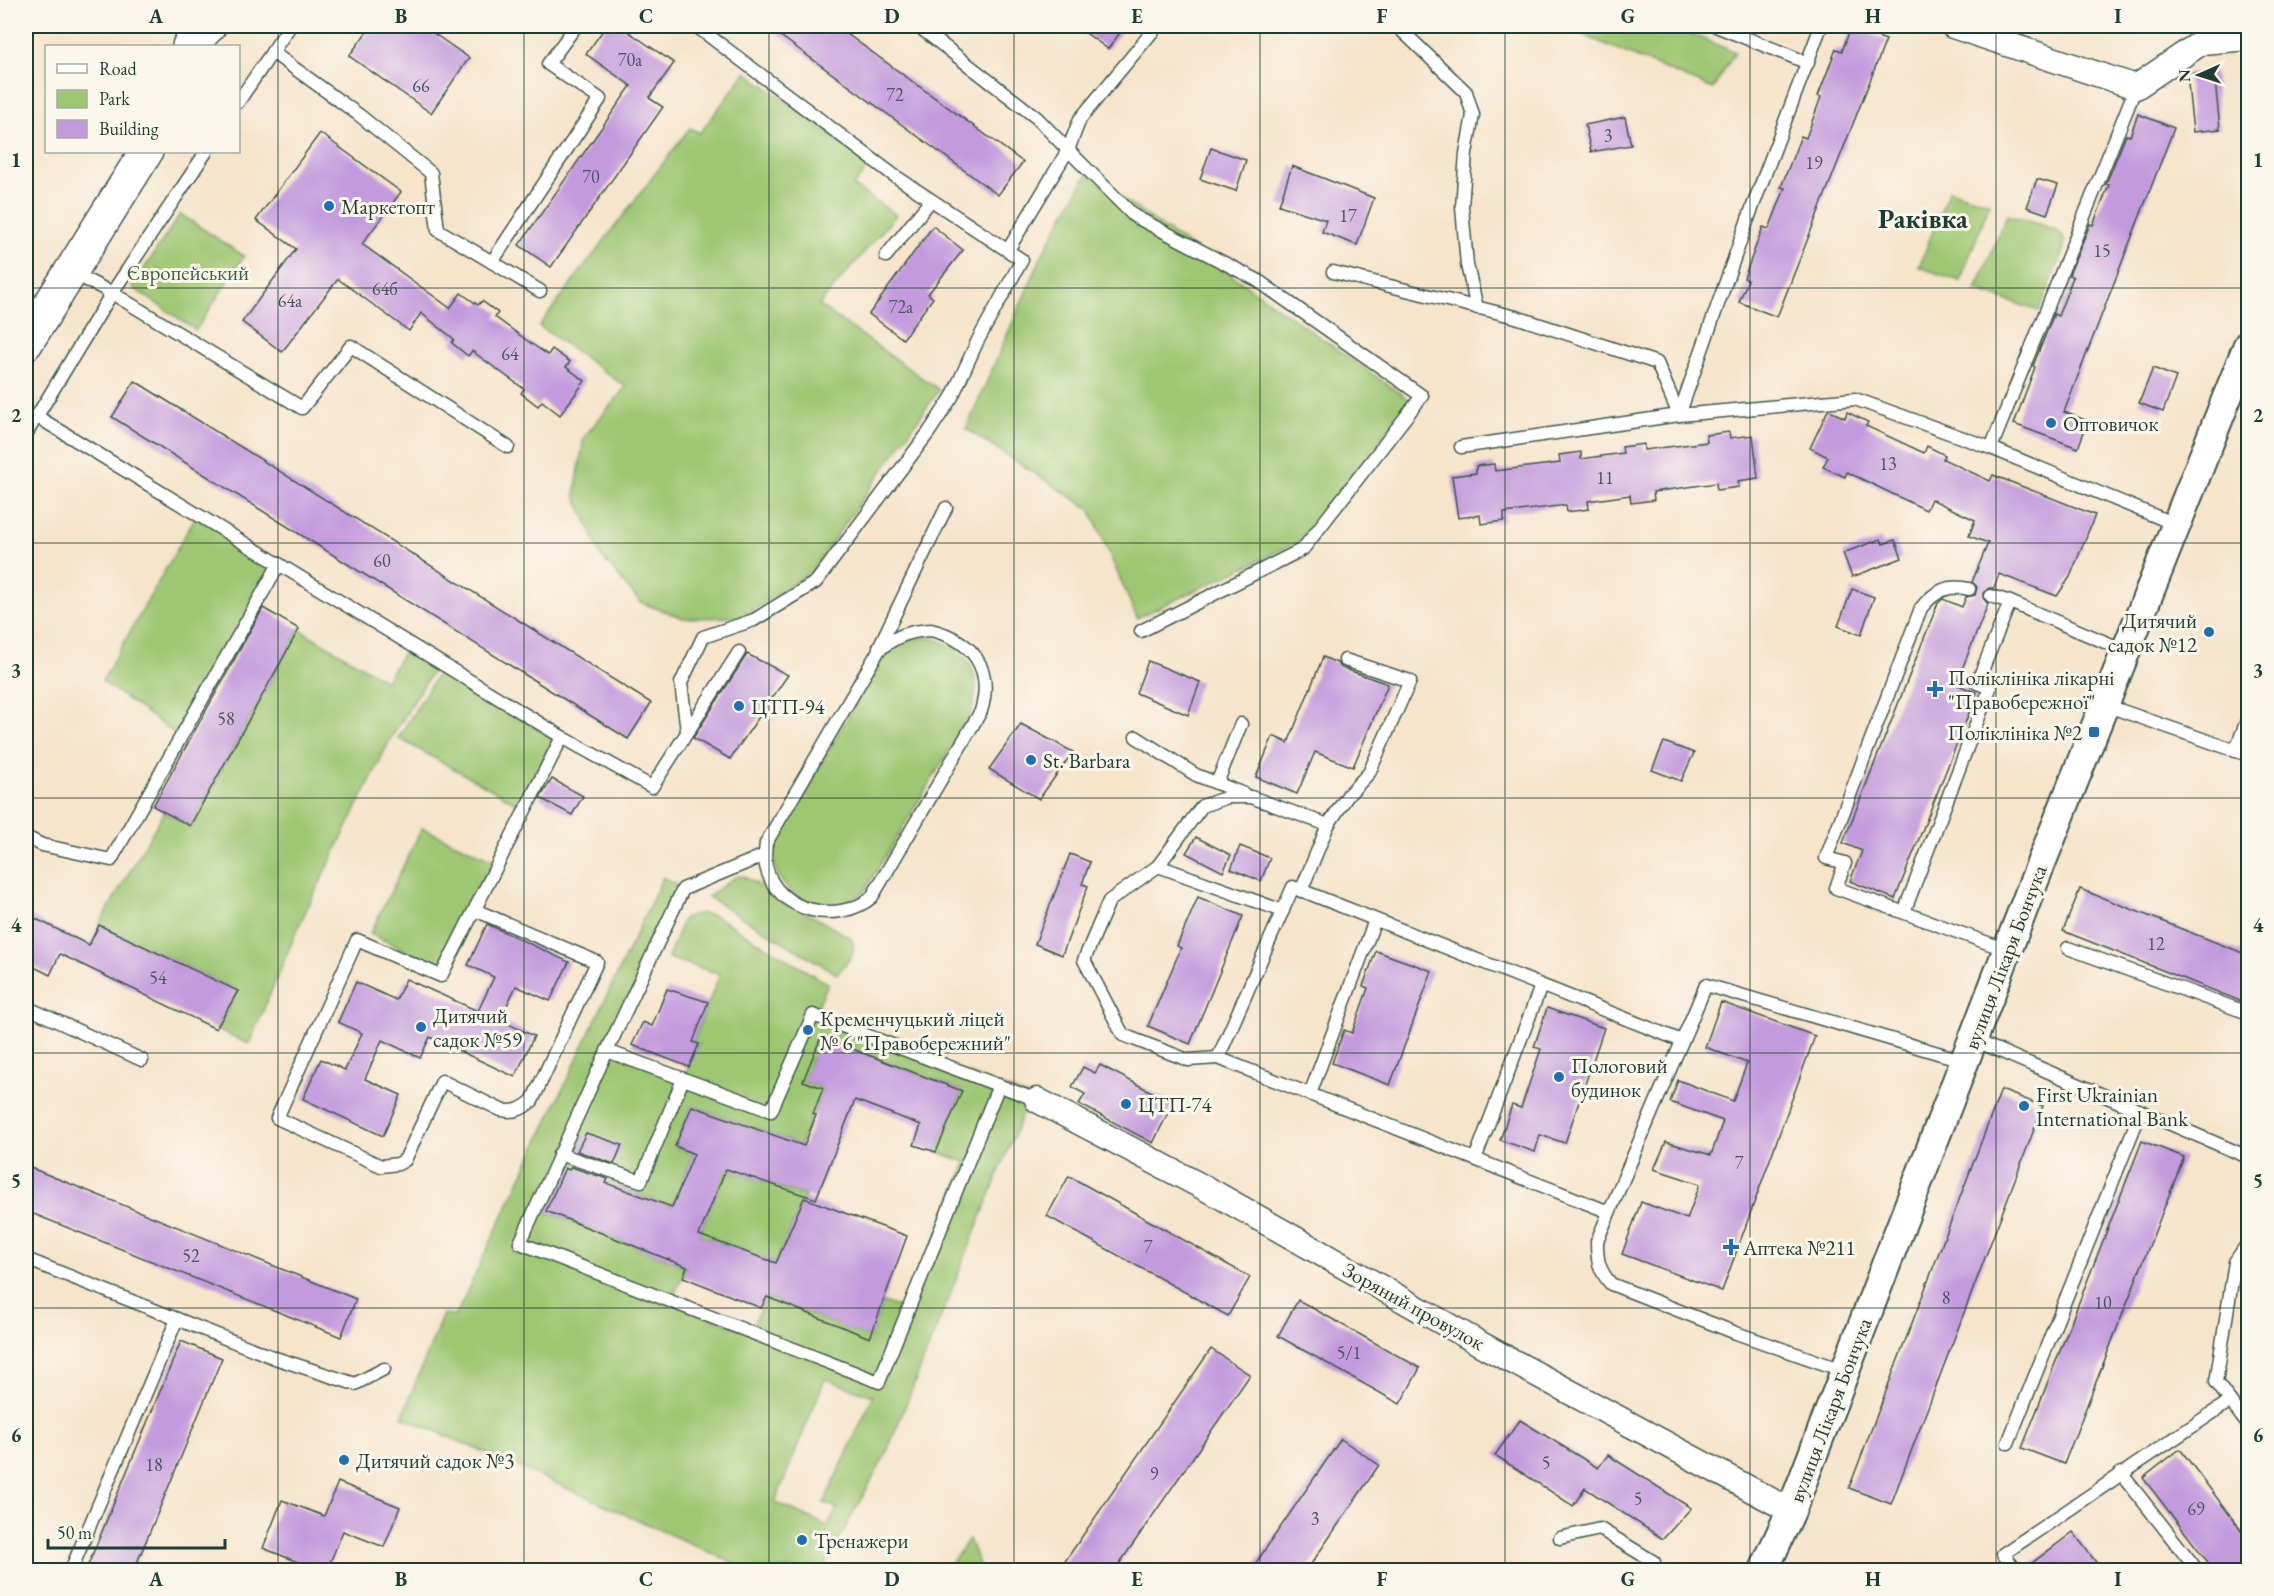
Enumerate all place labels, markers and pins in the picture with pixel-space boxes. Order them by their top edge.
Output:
place label: Маркетопт [341,193,435,220]
marker: Маркетопт [322,199,336,213]
place label: Оптовичок [2063,410,2158,437]
marker: Оптовичок [2044,416,2058,430]
place label: Дитячий садок №12 [2108,607,2197,658]
marker: Дитячий садок №12 [2202,625,2216,639]
place label: Поліклініка лікарні "Правобережної" [1948,664,2115,715]
marker: Поліклініка лікарні "Правобережної" [1926,680,1944,698]
place label: ЦТП-94 [751,693,826,720]
marker: ЦТП-94 [732,699,746,713]
place label: Поліклініка №2 [1948,719,2082,746]
marker: Поліклініка №2 [2087,725,2101,739]
place label: St. Barbara [1043,747,1131,774]
marker: St. Barbara [1024,753,1038,767]
place label: Дитячий садок №59 [433,1002,522,1053]
place label: Кременчуцький ліцей № 6 "Правобережний" [820,1005,1011,1056]
marker: Дитячий садок №59 [414,1020,428,1034]
marker: Кременчуцький ліцей № 6 "Правобережний" [801,1023,815,1037]
place label: Пологовий будинок [1571,1052,1668,1103]
marker: Пологовий будинок [1552,1070,1566,1084]
place label: First Ukrainian International Bank [2036,1081,2189,1132]
place label: ЦТП-74 [1138,1091,1213,1118]
marker: ЦТП-74 [1119,1097,1133,1111]
marker: First Ukrainian International Bank [2017,1099,2031,1113]
place label: Аптека №211 [1742,1234,1856,1261]
marker: Аптека №211 [1724,1240,1738,1254]
place label: Дитячий садок №3 [356,1447,514,1474]
marker: Дитячий садок №3 [337,1453,351,1467]
place label: Тренажери [814,1527,909,1554]
marker: Тренажери [795,1533,809,1547]

